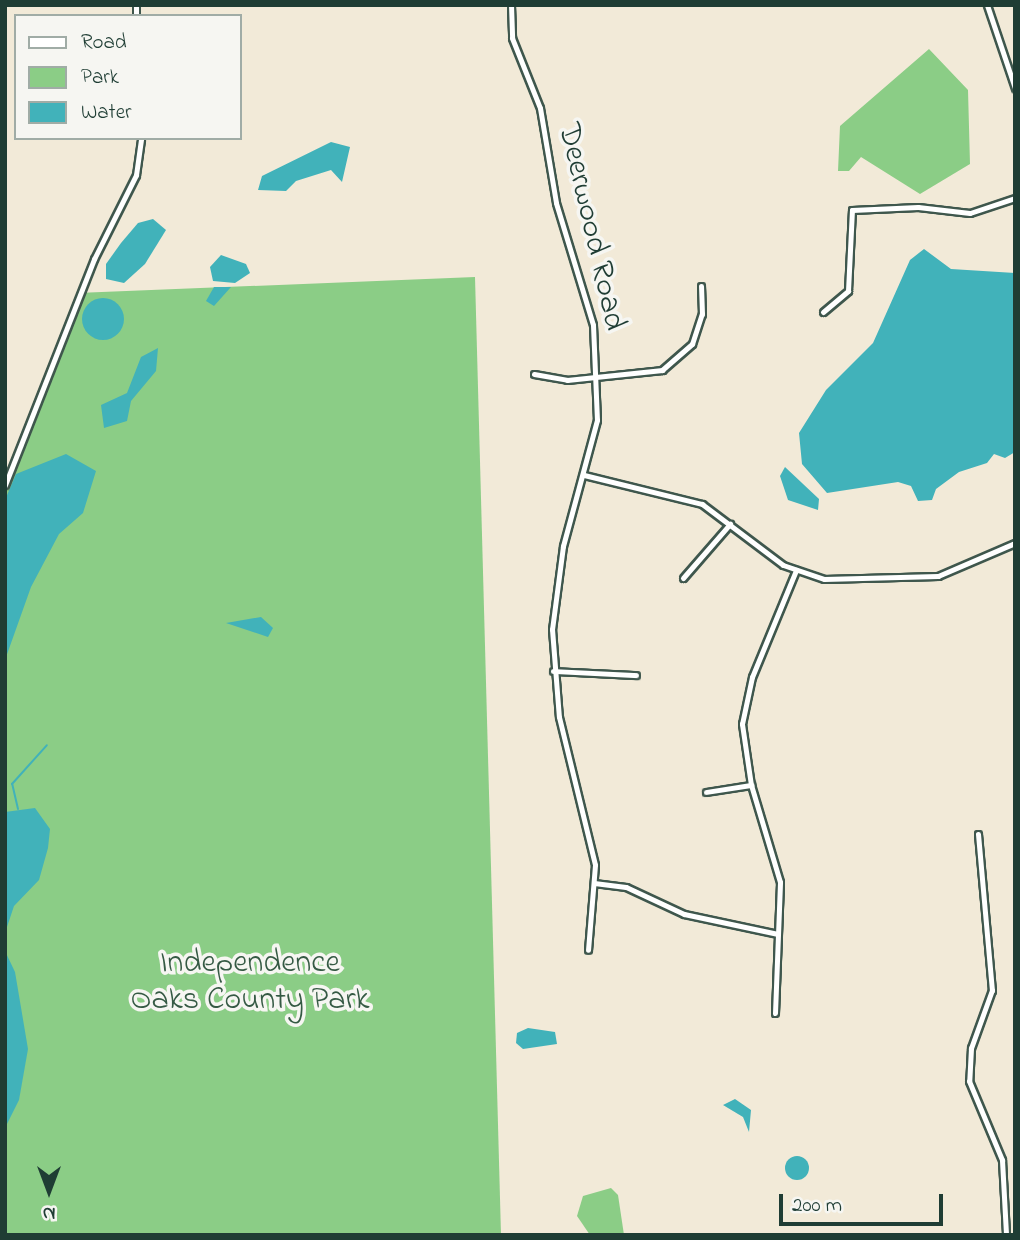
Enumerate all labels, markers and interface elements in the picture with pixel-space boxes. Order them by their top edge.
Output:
legend [14,14,242,140]
text: Road [81,28,127,58]
text: Park [81,63,119,93]
text: Water [81,98,132,128]
street label: Deerwood Road [547,120,633,334]
park label: Independence Oaks County Park [130,946,370,1021]
north arrow [14,1156,84,1226]
scale bar [782,1180,946,1224]
text: 200 m [792,1191,842,1221]
text: N [43,1199,55,1226]

